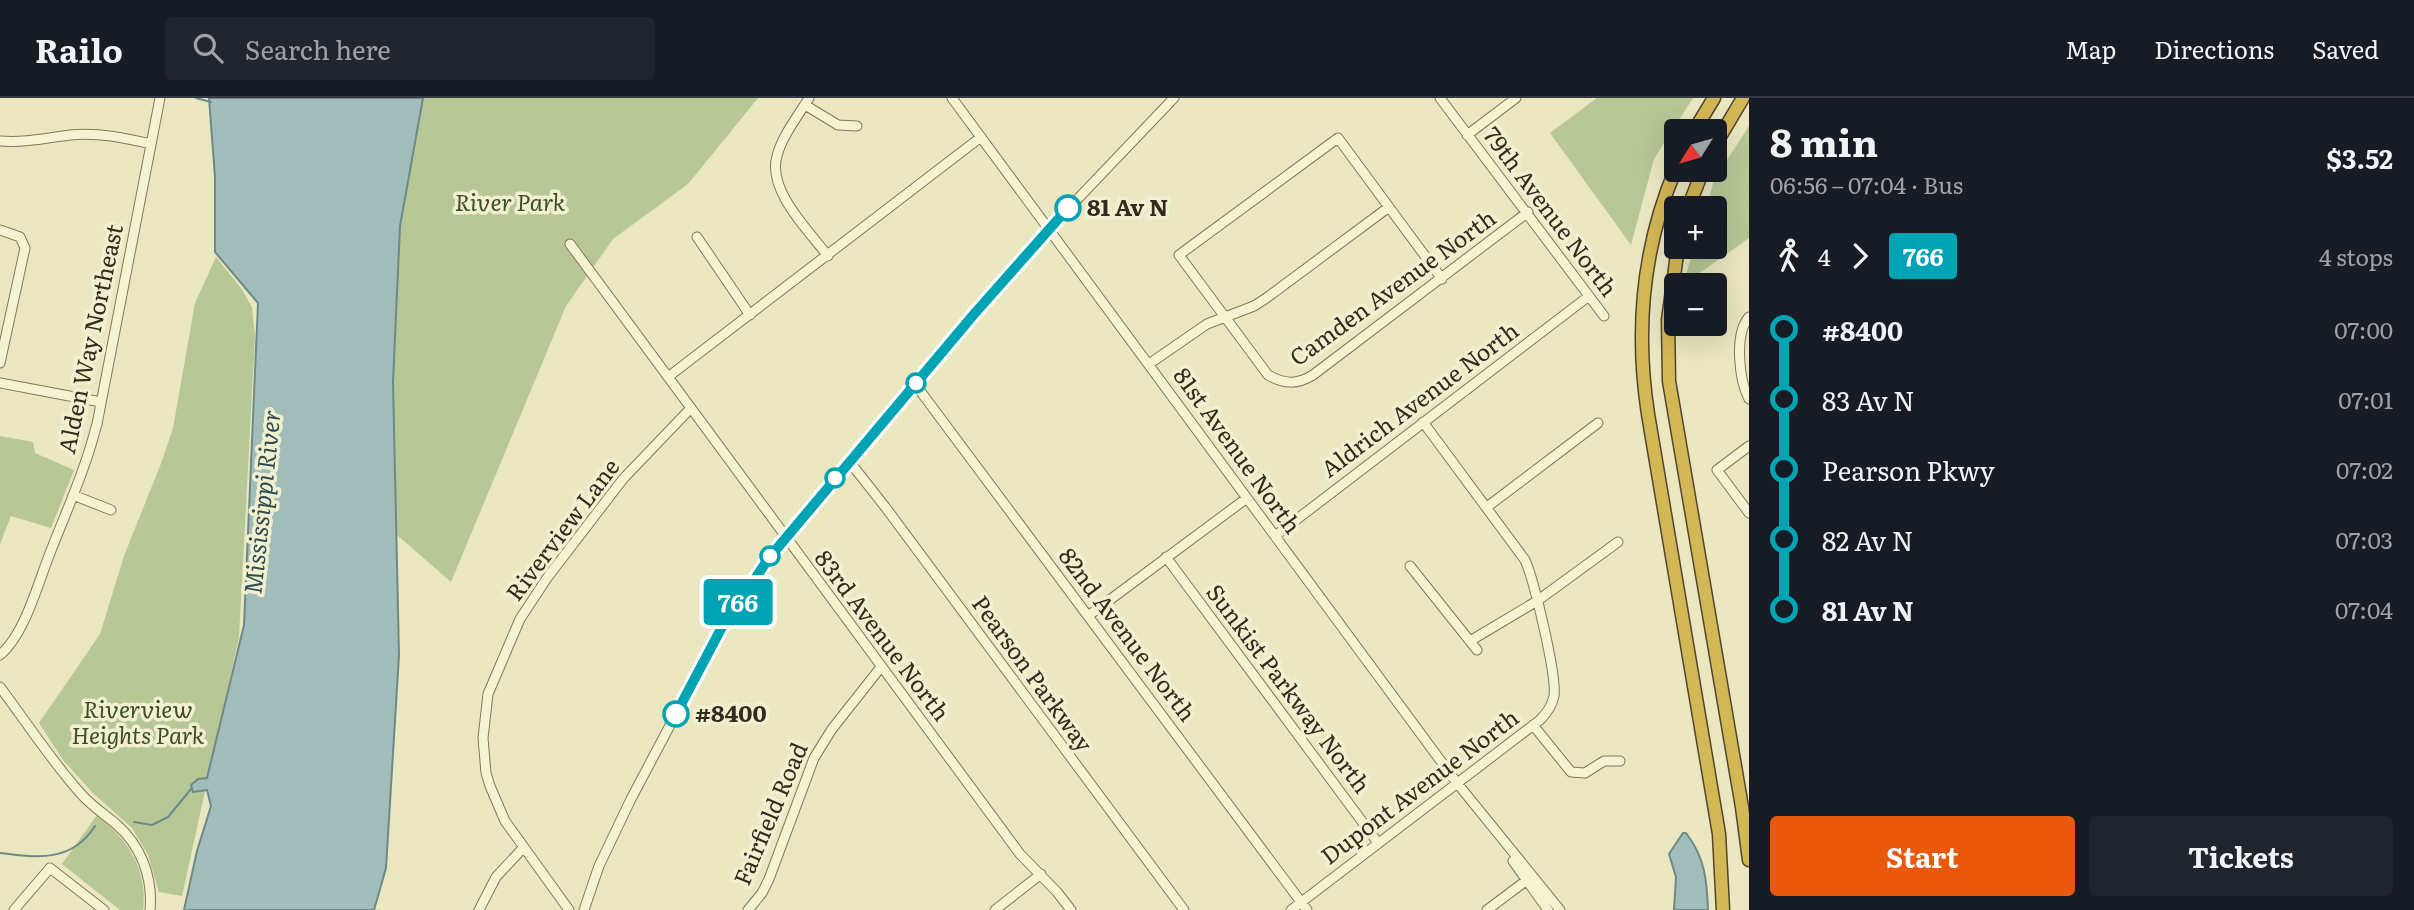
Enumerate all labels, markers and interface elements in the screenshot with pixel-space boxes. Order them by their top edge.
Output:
search box [165,17,655,80]
text: Railo [35,24,123,73]
icon: search [189,29,227,67]
text: Search here [245,29,391,68]
text: Map [2065,31,2116,66]
text: Directions [2154,31,2274,66]
text: Saved [2312,31,2379,66]
text: 8 min [1770,112,1878,169]
street label: 79th Avenue North [1476,119,1627,303]
north arrow [1664,119,1727,182]
map controls [1664,119,1727,336]
text: $3.52 [2327,138,2393,177]
text: 06:56 – 07:04 · Bus [1770,167,1963,201]
park label: River Park [455,184,566,218]
place label: 81 Av N [1087,189,1168,223]
marker: 81 Av N [1055,195,1081,221]
button: + [1664,196,1727,259]
street label: Camden Avenue North [1282,200,1502,373]
street label: Alden Way Northeast [48,220,130,456]
icon: walk [1770,237,1808,275]
icon: forward [1841,237,1879,275]
text: 766 [1903,238,1943,273]
text: 4 [1818,239,1831,273]
text: 4 stops [2319,239,2393,273]
button: − [1664,273,1727,336]
text: #8400 [1822,310,1903,349]
text: 07:00 [2334,312,2393,346]
street label: Aldrich Avenue North [1313,313,1525,484]
street label: 81st Avenue North [1167,360,1311,540]
unlabelled marker [906,373,926,393]
text: 83 Av N [1822,380,1915,419]
text: 07:01 [2338,382,2393,416]
water label: Mississippi River [233,408,288,595]
street label: Riverview Lane [497,450,626,607]
text: Pearson Pkwy [1822,450,1995,489]
text: 07:02 [2336,452,2393,486]
unlabelled marker [825,468,845,488]
text: 82 Av N [1822,520,1913,559]
text: 07:03 [2335,522,2393,556]
street label: 82nd Avenue North [1052,540,1205,728]
street label: 83rd Avenue North [808,542,959,727]
unlabelled marker [760,546,780,566]
street label: Sunkist Parkway North [1199,576,1380,800]
line badge: 766 [698,579,778,625]
text: 766 [718,584,758,619]
street label: Pearson Parkway [965,587,1103,759]
text: 81 Av N [1822,590,1914,629]
text: 07:04 [2335,592,2393,626]
park label: Riverview Heights Park [72,691,205,751]
place label: #8400 [695,695,767,729]
street label: Dupont Avenue North [1313,700,1525,871]
marker: #8400 [663,701,689,727]
street label: Fairfield Road [724,736,815,890]
button: Start [1770,816,2075,896]
button: Tickets [2089,816,2393,896]

